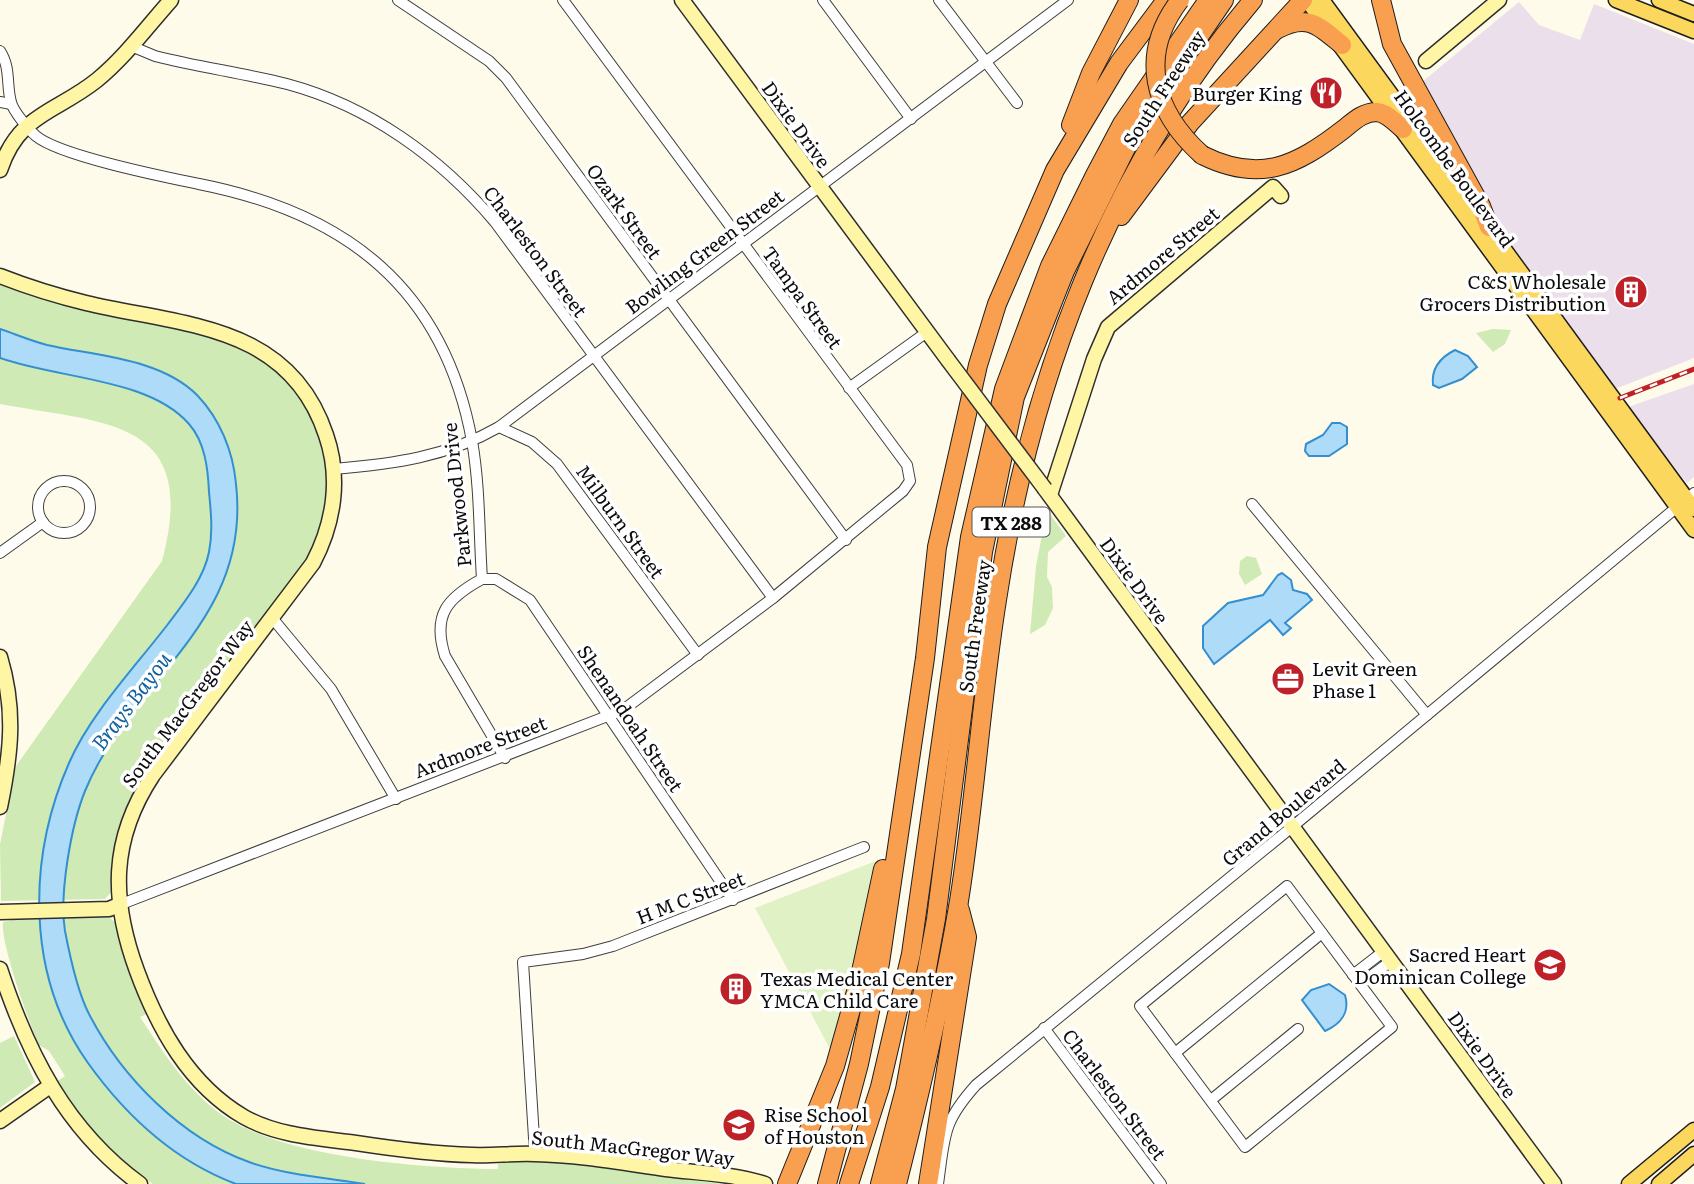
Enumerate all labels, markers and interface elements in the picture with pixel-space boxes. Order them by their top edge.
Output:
street label: South Freeway [1115,24,1211,152]
restaurant icon: Burger King [1307,74,1345,112]
street label: Dixie Drive [756,75,838,173]
place label: Burger King [1192,79,1302,107]
street label: Holcombe Boulevard [1388,83,1522,253]
street label: Ozark Street [581,157,669,265]
street label: Charleston Street [477,180,595,323]
street label: Bowling Green Street [619,182,790,320]
street label: Ardmore Street [1099,199,1225,311]
street label: Tampa Street [756,240,850,354]
place label: C&S Wholesale Grocers Distribution [1419,267,1606,317]
building icon: C&S Wholesale Grocers Distribution [1612,273,1650,311]
street label: Parkwood Drive [434,421,478,569]
street label: Milburn Street [570,458,672,584]
road number: TX 288 [972,508,1050,536]
street label: Dixie Drive [1094,531,1176,629]
street label: South Freeway [951,558,997,694]
street label: South MacGregor Way [115,613,260,793]
street label: Shenandoah Street [571,639,691,797]
water label: Brays Bayou [83,644,178,756]
place label: Levit Green Phase 1 [1312,654,1417,704]
office icon: Levit Green Phase 1 [1269,660,1307,698]
street label: Ardmore Street [410,708,551,784]
street label: Grand Boulevard [1215,752,1351,872]
street label: H M C Street [632,863,749,931]
place label: Sacred Heart Dominican College [1354,940,1526,990]
school or university icon: Sacred Heart Dominican College [1531,946,1569,984]
place label: Texas Medical Center YMCA Child Care [760,964,953,1014]
building icon: Texas Medical Center YMCA Child Care [717,970,755,1008]
street label: Dixie Drive [1442,1005,1524,1103]
street label: Charleston Street [1056,1023,1174,1166]
place label: Rise School of Houston [764,1100,868,1150]
school or university icon: Rise School of Houston [720,1106,758,1144]
street label: South MacGregor Way [530,1122,736,1172]

